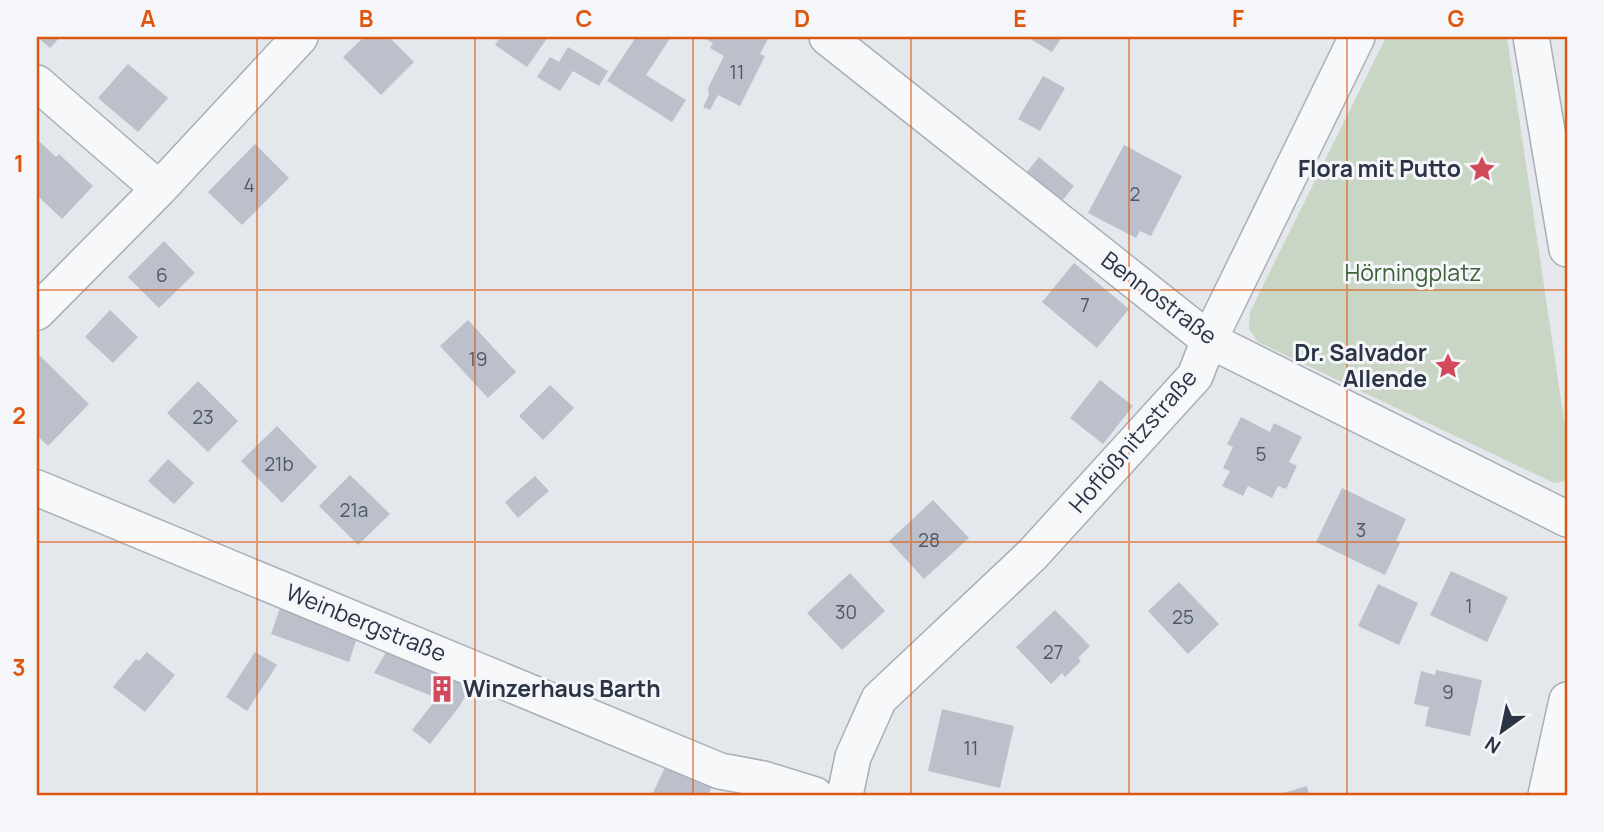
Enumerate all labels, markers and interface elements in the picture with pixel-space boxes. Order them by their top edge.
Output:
text: A [140,2,156,34]
text: B [359,2,373,34]
text: C [576,2,593,34]
text: D [794,2,810,34]
text: E [1013,2,1027,34]
text: F [1232,2,1244,34]
text: G [1448,2,1465,34]
house number: 11 [730,59,744,85]
text: 1 [14,147,24,179]
place label: Flora mit Putto [1298,152,1461,184]
place icon: Flora mit Putto [1467,154,1497,184]
house number: 4 [243,172,255,198]
house number: 2 [1130,181,1140,207]
street label: Bennostraße [1095,243,1224,351]
park label: Hörningplatz [1344,256,1482,288]
house number: 6 [156,262,168,288]
house number: 7 [1080,292,1090,318]
place label: Dr. Salvador Allende [1294,336,1427,394]
house number: 19 [468,346,488,372]
place icon: Dr. Salvador Allende [1433,351,1463,381]
street label: Hoflößnitzstraße [1061,362,1204,519]
text: 2 [12,399,26,431]
house number: 23 [192,404,214,430]
house number: 5 [1256,441,1267,467]
house number: 21b [264,451,294,477]
house number: 21a [340,497,368,523]
house number: 3 [1356,517,1366,543]
house number: 28 [918,527,940,553]
street label: Weinbergstraße [281,575,451,669]
house number: 1 [1465,593,1473,619]
house number: 30 [835,599,857,625]
house number: 25 [1172,604,1194,630]
house number: 27 [1043,639,1063,665]
text: 3 [12,651,26,683]
place label: Winzerhaus Barth [463,672,661,704]
building icon: Winzerhaus Barth [427,674,457,704]
house number: 9 [1442,679,1454,705]
north arrow [1468,696,1538,766]
text: N [1480,731,1506,760]
house number: 11 [964,735,978,761]

